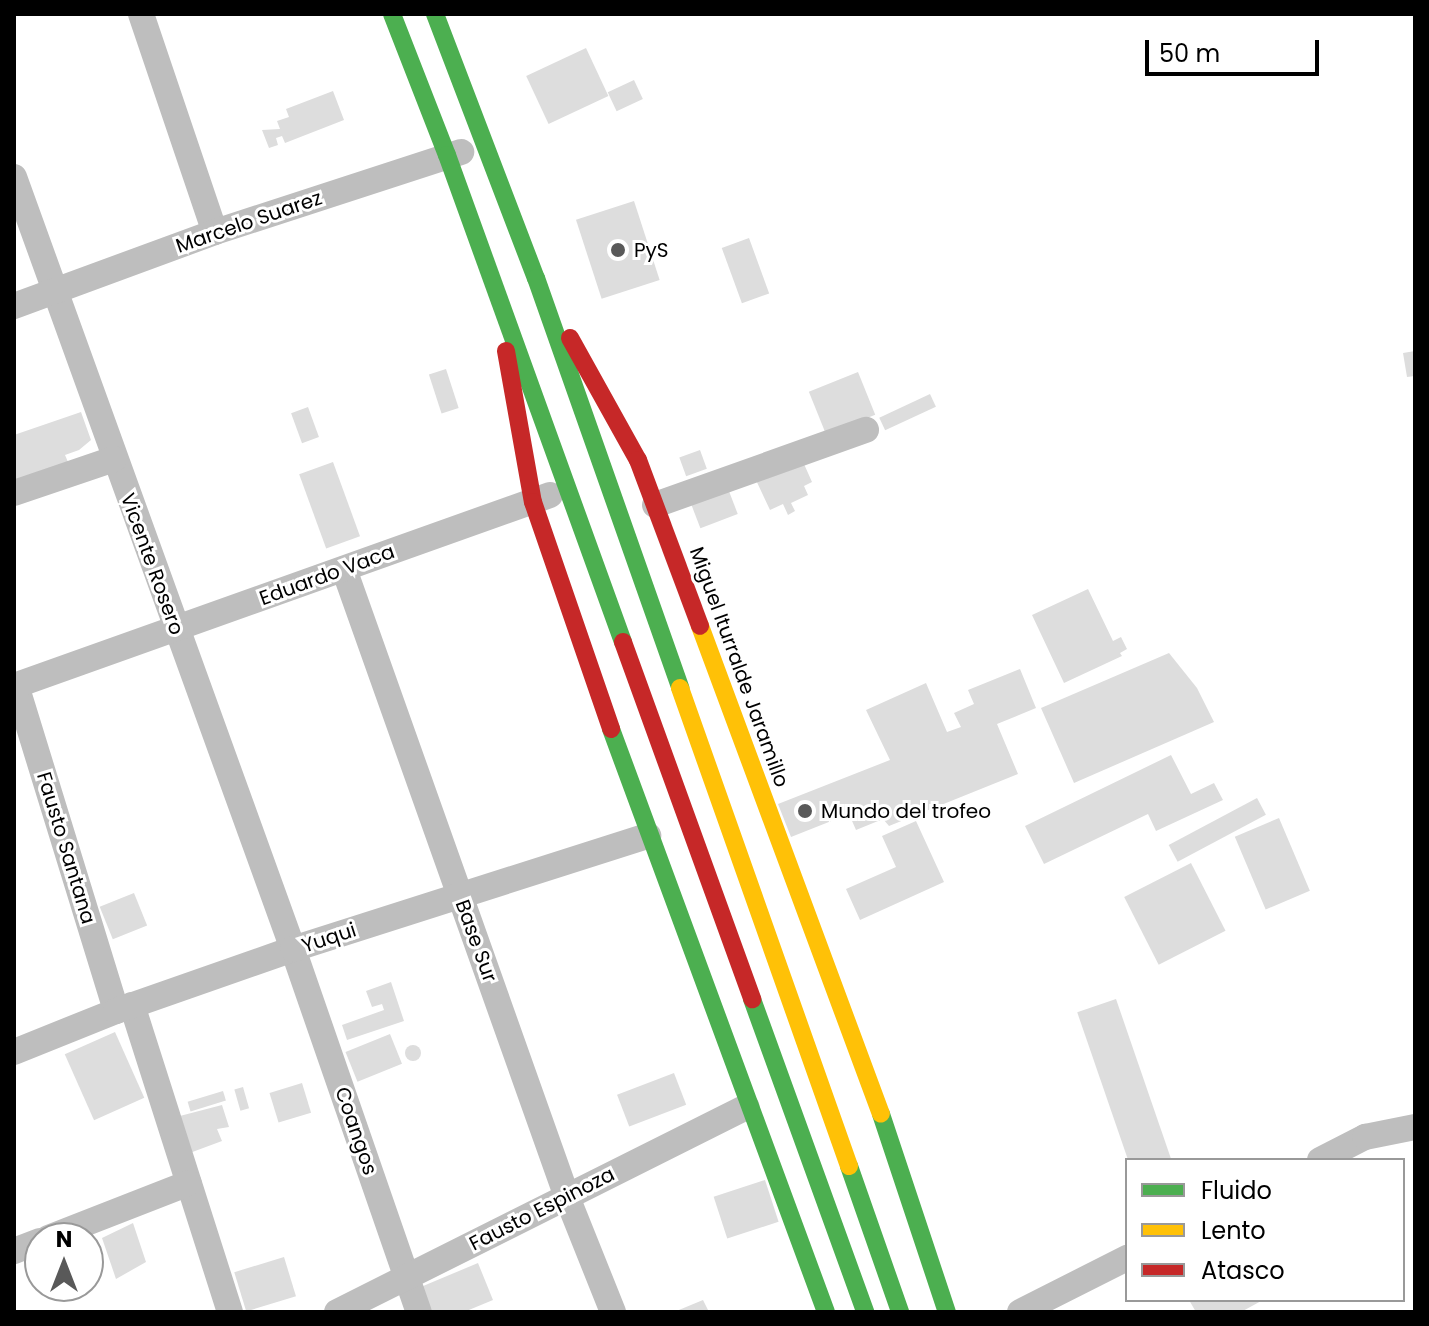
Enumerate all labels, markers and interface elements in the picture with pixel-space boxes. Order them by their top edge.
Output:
scale bar [1149,24,1323,74]
text: 50 m [1159,37,1220,70]
street label: Marcelo Suarez [173,186,325,258]
place label: PyS [634,238,669,262]
marker: PyS [609,241,627,259]
street label: Vicente Rosero [115,490,189,638]
street label: Eduardo Vaca [256,539,398,611]
street label: Miguel Iturralde Jaramillo [684,544,794,790]
street label: Fausto Santana [32,769,100,927]
place label: Mundo del trofeo [821,799,991,823]
marker: Mundo del trofeo [796,802,814,820]
street label: Base Sur [450,897,502,985]
street label: Yuqui [299,918,359,958]
street label: Coangos [330,1084,382,1178]
legend [1125,1158,1405,1302]
street label: Fausto Espinoza [465,1162,619,1256]
text: Fluido [1201,1174,1272,1207]
text: Lento [1201,1214,1266,1247]
north arrow [24,1222,104,1302]
text: N [56,1224,72,1255]
text: Atasco [1201,1254,1285,1287]

